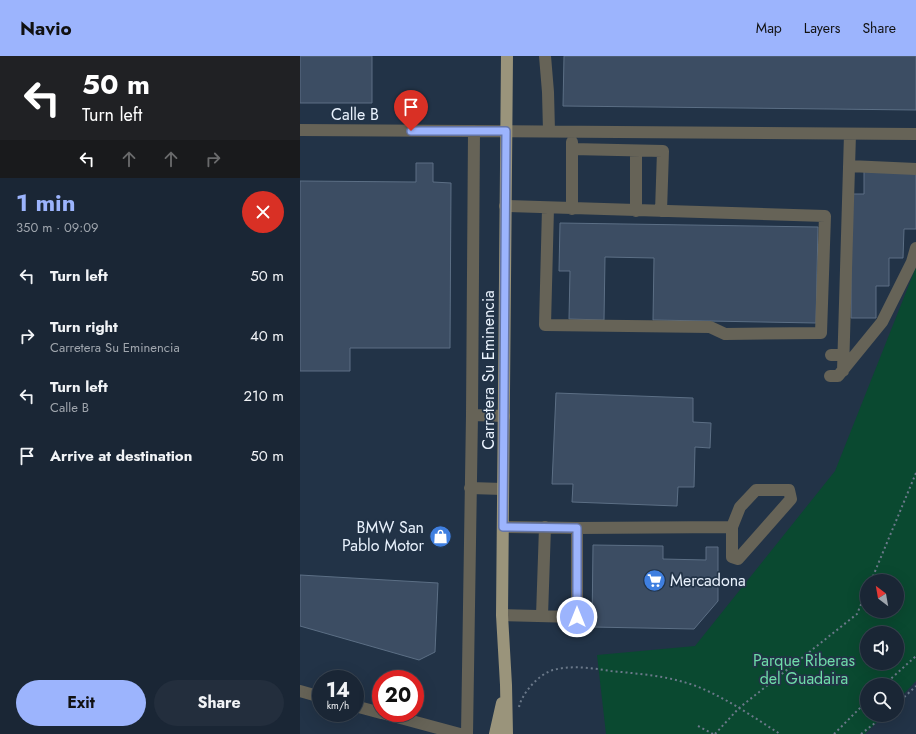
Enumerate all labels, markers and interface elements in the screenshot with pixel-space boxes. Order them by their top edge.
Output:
text: Navio [20,15,72,42]
text: Map [756,18,782,38]
text: Layers [804,18,840,38]
text: Share [862,18,896,38]
text: 50 m [82,64,150,105]
icon: left [16,72,68,124]
pin [394,90,428,131]
icon: arrive [400,96,422,118]
text: Turn left [82,102,142,128]
street label: Calle B [331,103,379,126]
icon: left [76,148,98,170]
icon: ahead [118,148,140,170]
icon: ahead [160,148,182,170]
icon: right [202,148,224,170]
text: 1 min [16,185,76,220]
button: close [242,191,284,233]
text: 350 m · 09:09 [16,218,98,237]
icon: left [16,265,38,287]
text: Turn left [50,265,108,287]
text: 50 m [250,265,284,287]
street label: Carretera Su Eminencia [477,290,500,450]
text: Turn right [50,316,118,338]
icon: right [16,325,38,347]
text: 40 m [250,325,284,347]
text: Carretera Su Eminencia [50,338,180,357]
text: Turn left [50,376,108,398]
icon: left [16,385,38,407]
text: 210 m [244,385,284,407]
text: Calle B [50,398,89,417]
icon: arrive [16,445,38,467]
text: Arrive at destination [50,445,192,467]
text: 50 m [250,445,284,467]
place label: BMW San Pablo Motor [342,516,424,557]
shop icon: BMW San Pablo Motor [427,523,453,549]
supermarket icon: Mercadona [642,567,668,593]
place label: Mercadona [670,569,746,592]
north arrow [860,574,904,618]
map controls [860,574,904,722]
position arrow [556,596,598,638]
button: sound [860,626,904,670]
park label: Parque Riberas del Guadaira [753,649,855,690]
speed limit sign: 20 [372,670,424,722]
text: 14 [326,676,350,705]
button: search [860,678,904,722]
button: Exit [16,680,146,726]
button: Share [154,680,284,726]
text: km/h [327,698,349,713]

